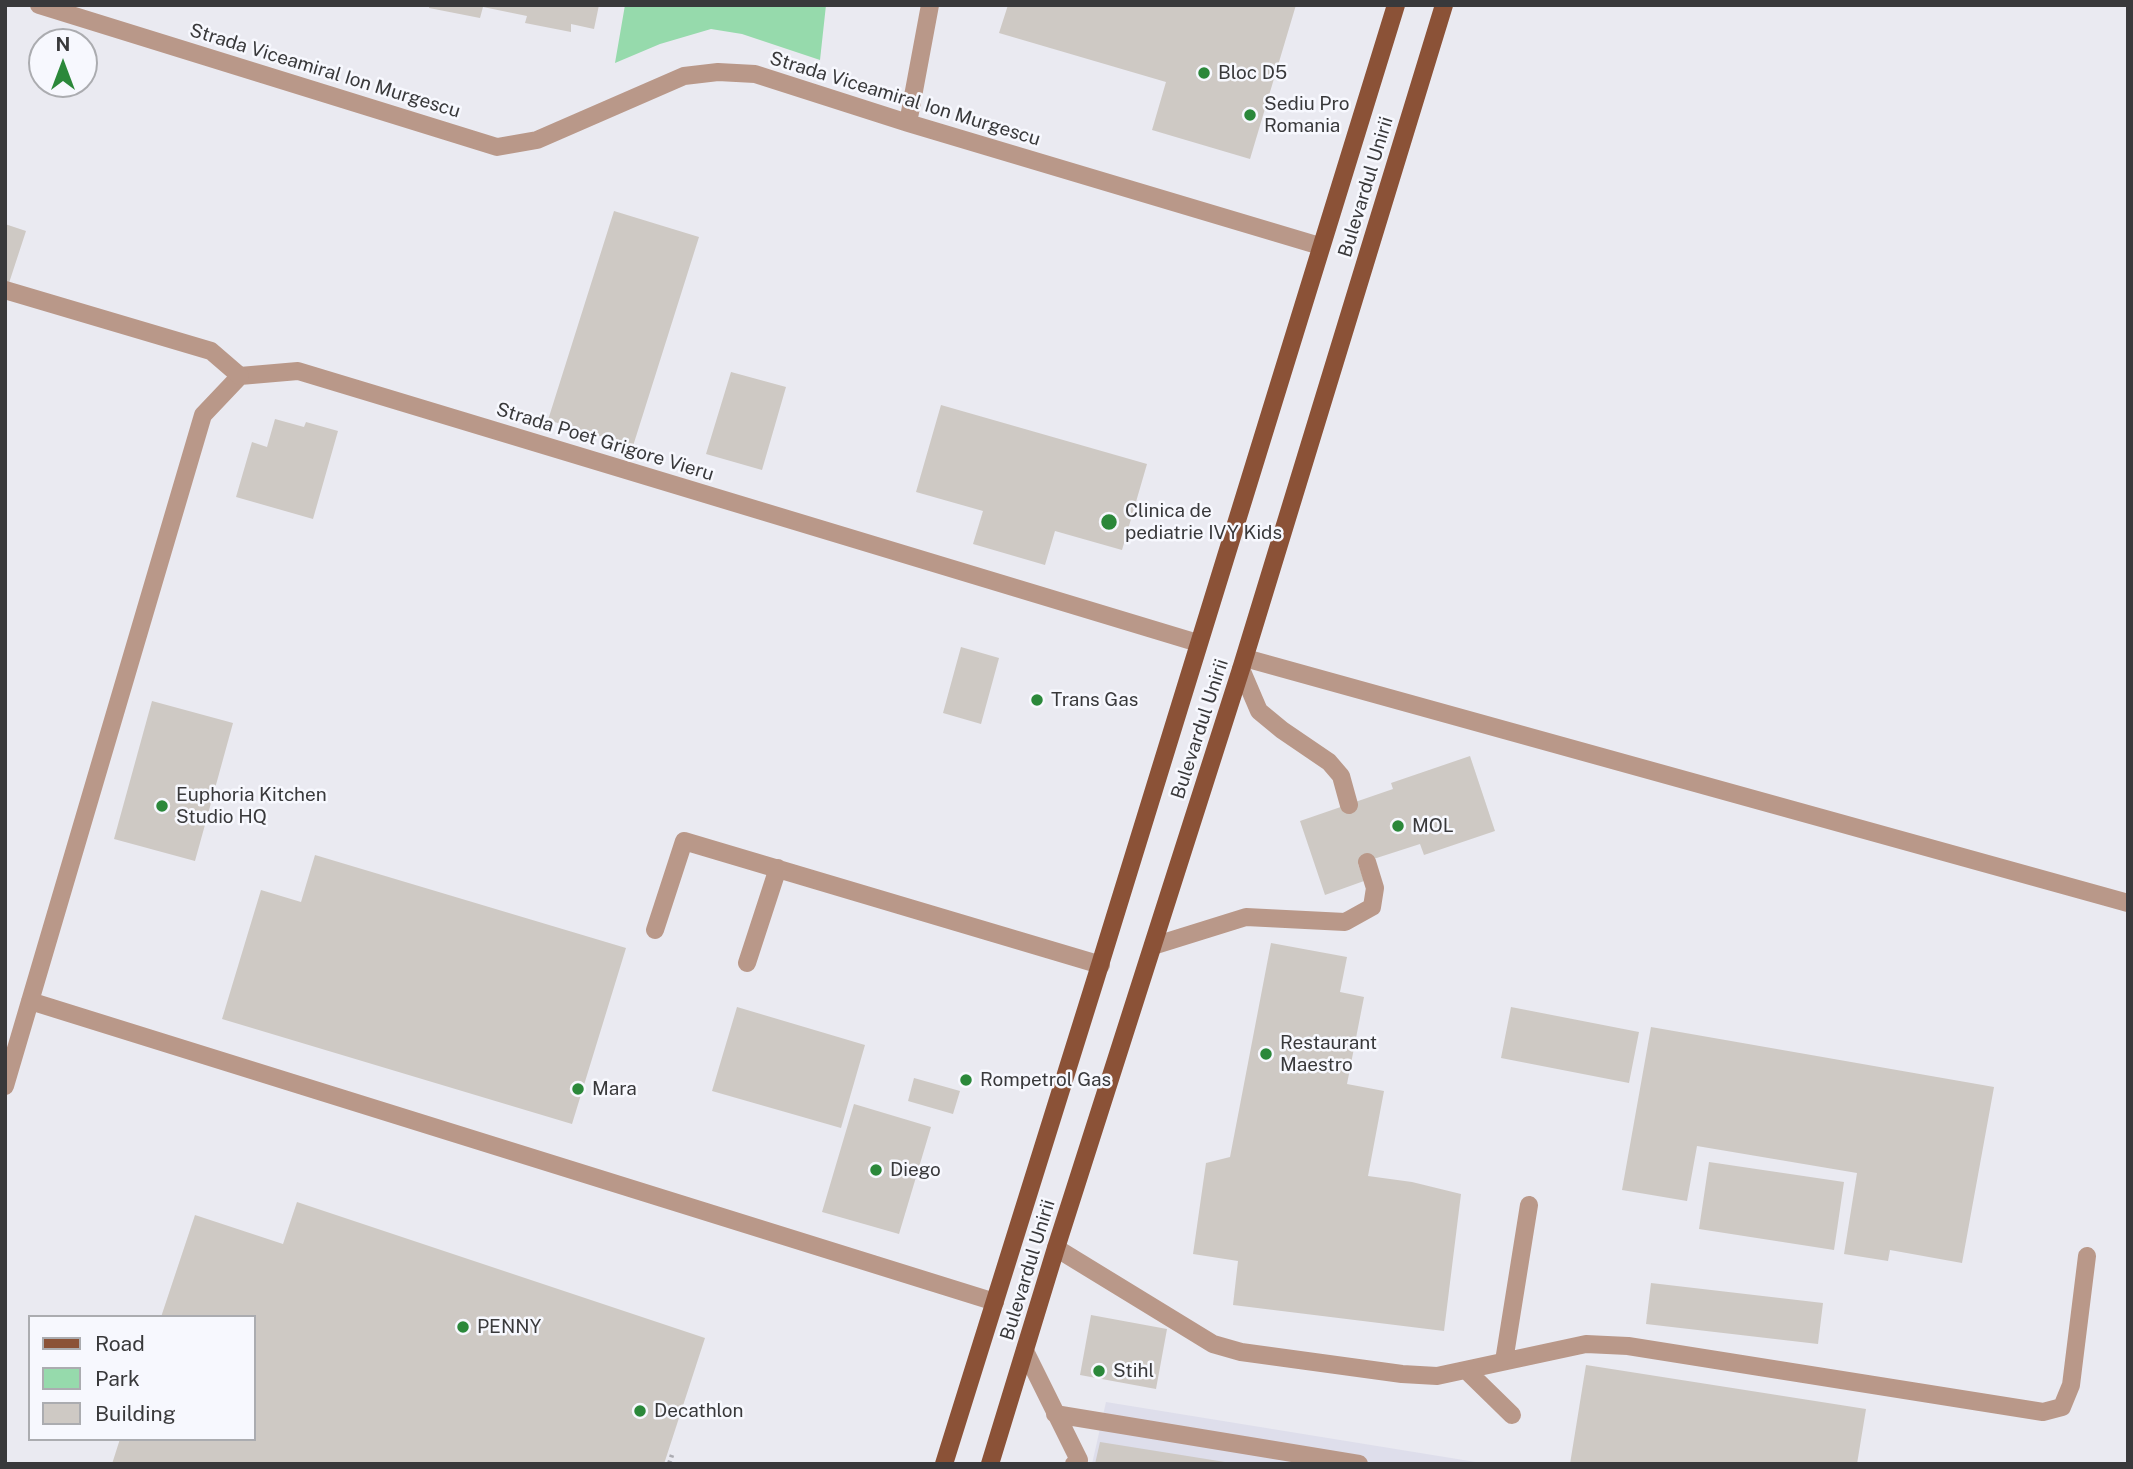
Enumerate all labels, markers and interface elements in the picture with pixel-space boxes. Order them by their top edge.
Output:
street label: Strada Viceamiral Ion Murgescu [187,19,463,123]
north arrow [28,28,98,98]
text: N [56,33,70,55]
street label: Strada Viceamiral Ion Murgescu [767,47,1043,151]
place label: Bloc D5 [1218,62,1287,84]
marker: Bloc D5 [1196,65,1212,81]
place label: Sediu Pro Romania [1264,93,1349,137]
marker: Sediu Pro Romania [1242,107,1258,123]
street label: Bulevardul Unirii [1334,114,1398,260]
street label: Strada Poet Grigore Vieru [493,398,717,486]
place label: Clinica de pediatrie IVY Kids [1125,500,1282,544]
marker: Clinica de pediatrie IVY Kids [1099,512,1119,532]
street label: Bulevardul Unirii [1167,656,1233,802]
place label: Trans Gas [1051,689,1138,711]
marker: Trans Gas [1029,692,1045,708]
place label: Euphoria Kitchen Studio HQ [176,784,327,828]
marker: Euphoria Kitchen Studio HQ [154,798,170,814]
place label: MOL [1412,815,1454,837]
marker: MOL [1390,818,1406,834]
place label: Restaurant Maestro [1280,1032,1377,1076]
marker: Restaurant Maestro [1258,1046,1274,1062]
place label: Rompetrol Gas [980,1069,1111,1091]
marker: Rompetrol Gas [958,1072,974,1088]
place label: Mara [592,1078,637,1100]
marker: Mara [570,1081,586,1097]
place label: Diego [890,1159,941,1181]
marker: Diego [868,1162,884,1178]
street label: Bulevardul Unirii [996,1197,1060,1343]
legend [28,1315,256,1441]
place label: PENNY [477,1316,541,1338]
marker: PENNY [455,1319,471,1335]
text: Road [95,1331,145,1356]
place label: Stihl [1113,1360,1154,1382]
marker: Stihl [1091,1363,1107,1379]
text: Park [95,1366,140,1391]
place label: Decathlon [654,1400,744,1422]
text: Building [95,1401,176,1426]
marker: Decathlon [632,1403,648,1419]

